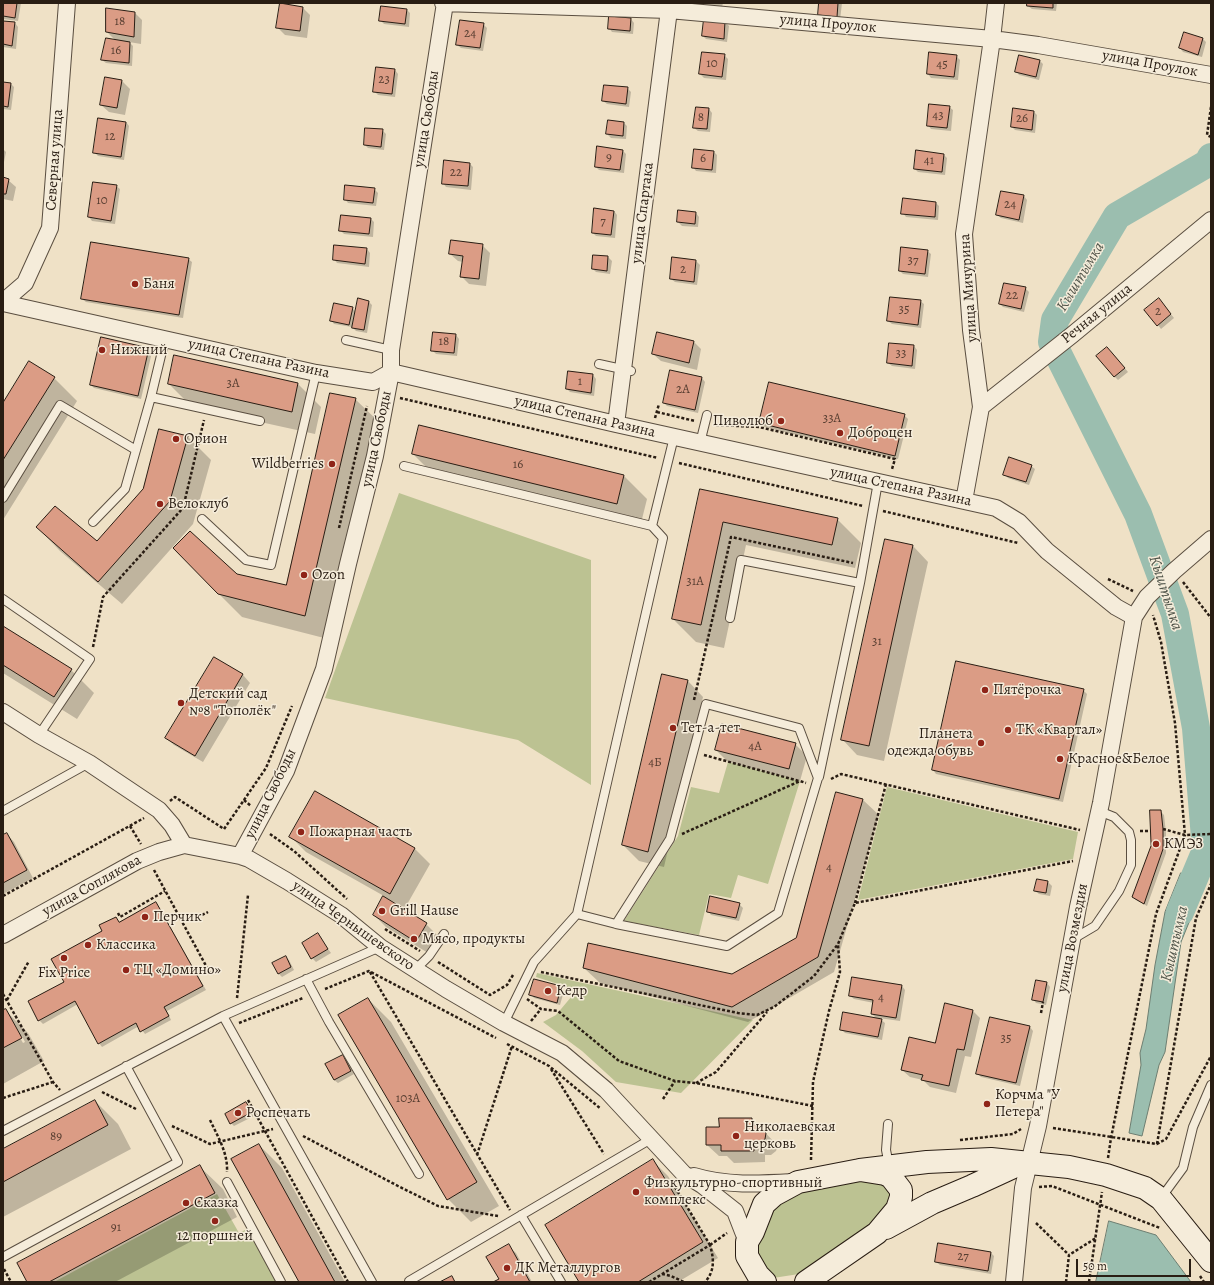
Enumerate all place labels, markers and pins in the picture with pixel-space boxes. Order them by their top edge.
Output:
place label: Баня [143,275,175,293]
marker: Баня [130,279,140,289]
place label: Нижний [110,341,168,359]
marker: Нижний [97,345,107,355]
place label: Пиволюб [713,412,773,430]
marker: Пиволюб [776,416,786,426]
place label: Доброцен [848,424,912,442]
marker: Доброцен [835,428,845,438]
place label: Орион [184,430,227,448]
marker: Орион [171,434,181,444]
place label: Wildberries [252,455,324,473]
marker: Wildberries [327,459,337,469]
place label: Велоклуб [168,495,229,513]
marker: Велоклуб [155,499,165,509]
place label: Ozon [312,566,345,584]
marker: Ozon [299,570,309,580]
place label: Пятёрочка [993,681,1061,699]
place label: Детский сад №8 "Тополёк" [189,685,276,720]
marker: Пятёрочка [980,685,990,695]
marker: Детский сад №8 "Тополёк" [176,698,186,708]
place label: Тет-а-тет [681,719,740,737]
place label: ТК «Квартал» [1016,721,1102,739]
marker: Тет-а-тет [668,723,678,733]
place label: Планета одежда обувь [887,725,973,760]
marker: ТК «Квартал» [1003,725,1013,735]
marker: Планета одежда обувь [976,738,986,748]
place label: Красное&Белое [1068,750,1170,768]
marker: Красное&Белое [1055,754,1065,764]
place label: Пожарная часть [309,823,412,841]
marker: Пожарная часть [296,827,306,837]
place label: КМЭЗ [1164,835,1203,853]
marker: КМЭЗ [1151,839,1161,849]
place label: Grill Hause [390,902,459,920]
marker: Grill Hause [377,906,387,916]
place label: Перчик [153,908,202,926]
marker: Перчик [140,912,150,922]
place label: Мясо, продукты [422,930,525,948]
marker: Мясо, продукты [409,934,419,944]
place label: Классика [96,936,156,954]
marker: Классика [83,940,93,950]
marker: Fix Price [59,953,69,963]
place label: ТЦ «Домино» [134,961,221,979]
place label: Fix Price [38,964,90,982]
marker: ТЦ «Домино» [121,965,131,975]
place label: Кедр [556,982,587,1000]
marker: Кедр [543,986,553,996]
place label: Корчма "У Петера" [995,1086,1060,1121]
marker: Корчма "У Петера" [982,1099,992,1109]
place label: Роспечать [246,1104,310,1122]
marker: Роспечать [233,1108,243,1118]
place label: Николаевская церковь [744,1118,835,1153]
marker: Николаевская церковь [731,1131,741,1141]
place label: Физкультурно-спортивный комплекс [644,1174,822,1209]
marker: Физкультурно-спортивный комплекс [631,1187,641,1197]
place label: Сказка [194,1194,238,1212]
marker: Сказка [181,1198,191,1208]
marker: 12 поршней [210,1216,220,1226]
place label: 12 поршней [177,1227,253,1245]
place label: ДК Металлургов [515,1259,621,1277]
marker: ДК Металлургов [502,1263,512,1273]

